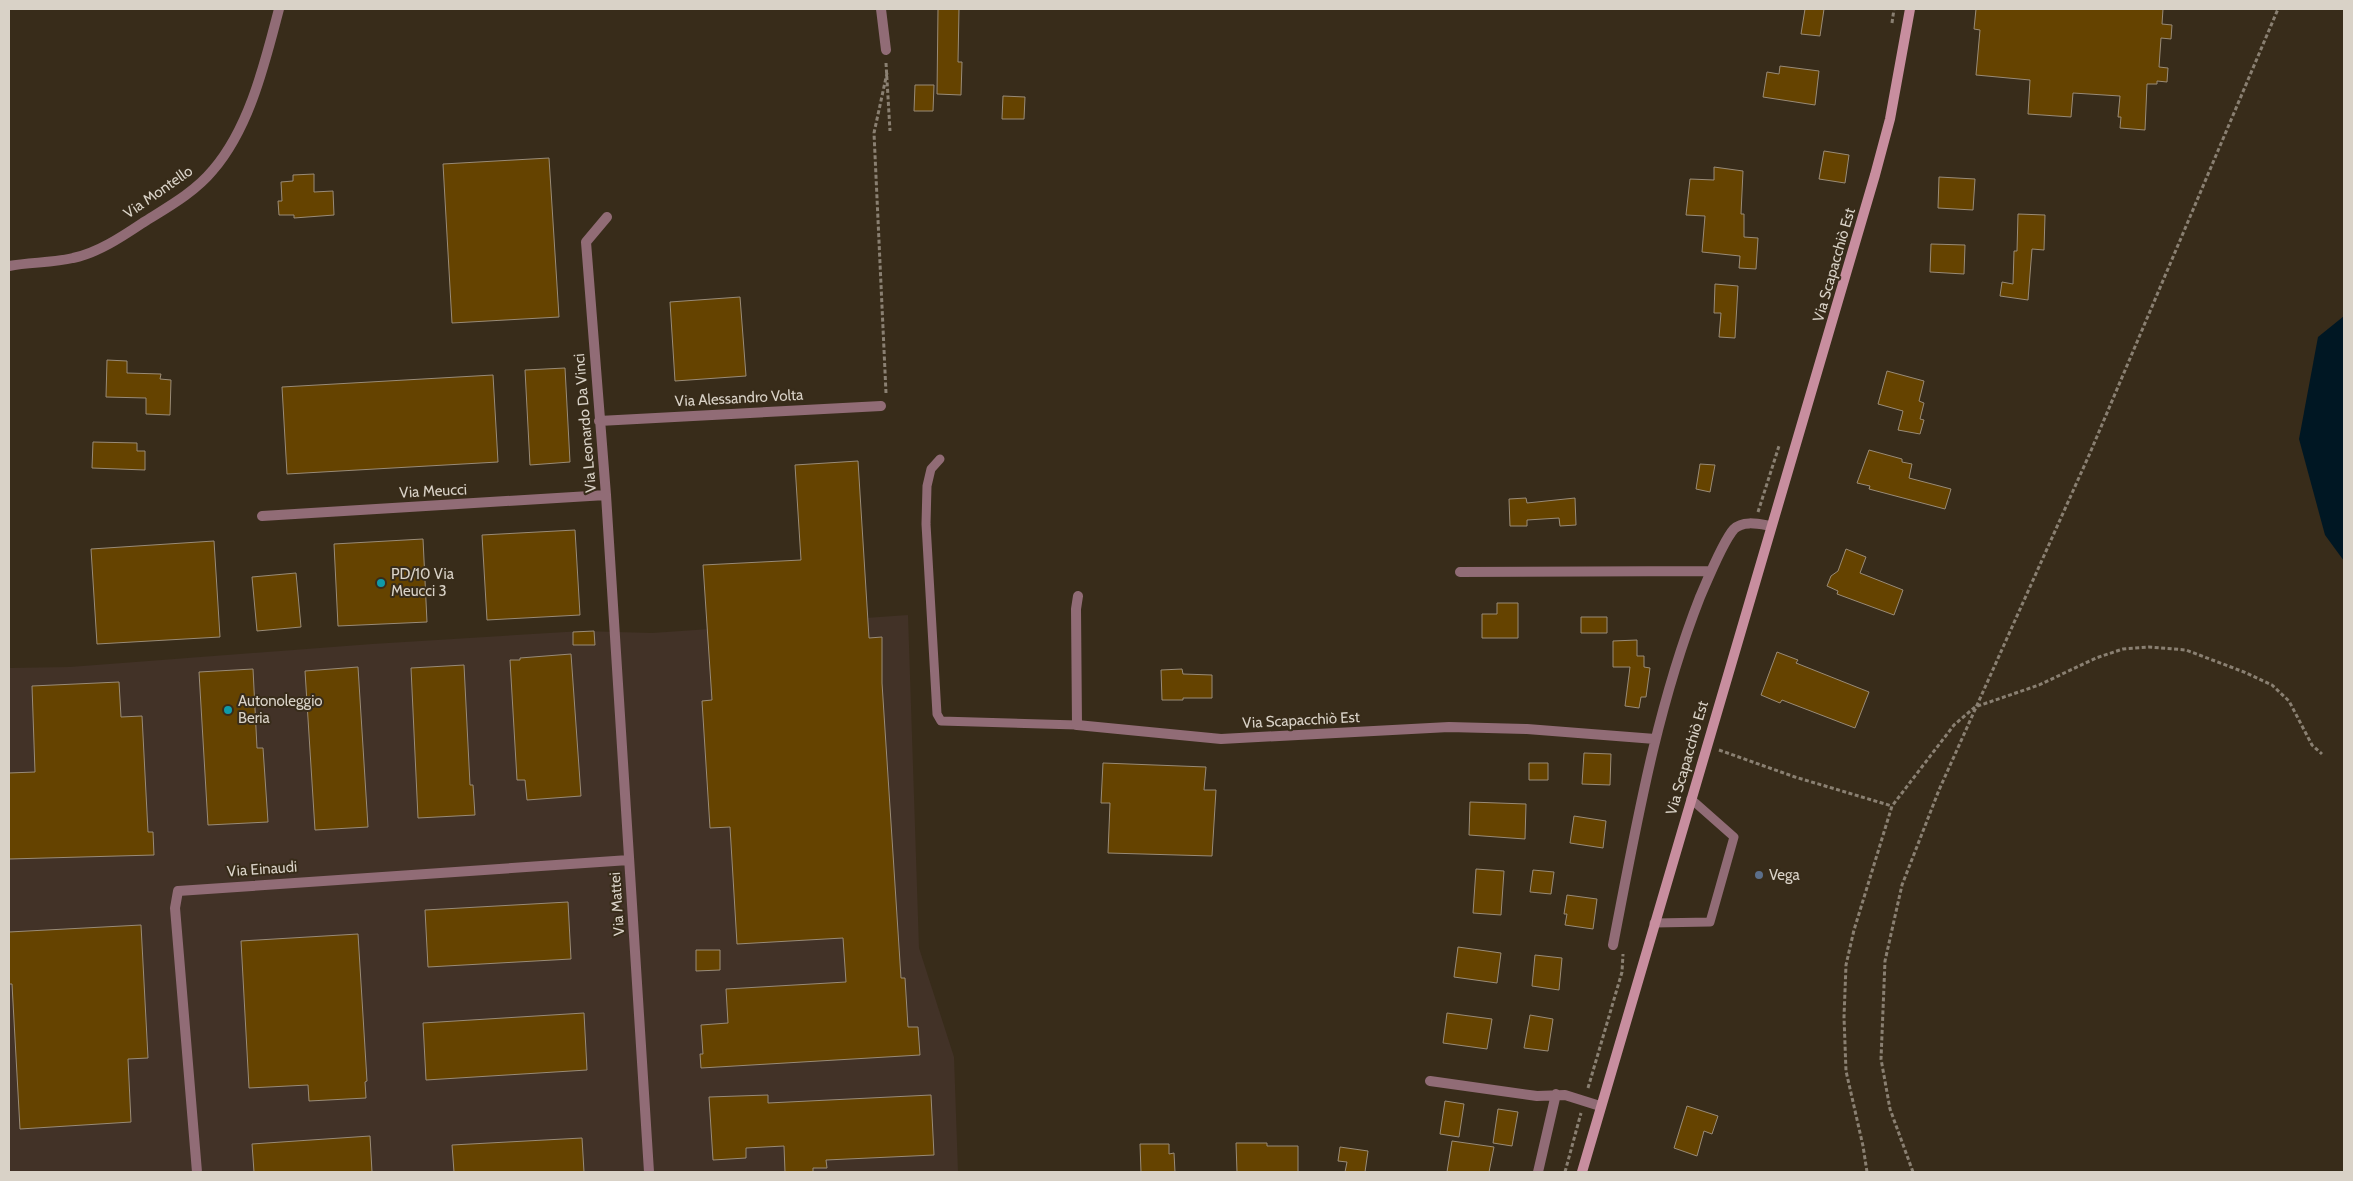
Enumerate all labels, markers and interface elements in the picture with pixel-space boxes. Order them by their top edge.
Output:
street label: Via Montello [120,162,196,222]
street label: Via Scapacchiò Est [1809,206,1859,324]
street label: Via Leonardo Da Vinci [570,353,600,493]
street label: Via Alessandro Volta [674,386,804,410]
street label: Via Meucci [399,480,467,502]
place label: PD/10 Via Meucci 3 [391,565,455,600]
marker: PD/10 Via Meucci 3 [375,577,387,589]
place label: Autonoleggio Beria [238,692,323,727]
street label: Via Scapacchiò Est [1662,699,1712,817]
marker: Autonoleggio Beria [222,704,234,716]
street label: Via Scapacchiò Est [1242,708,1360,732]
street label: Via Einaudi [226,858,298,880]
place label: Vega [1769,866,1800,884]
marker: Vega [1753,869,1765,881]
street label: Via Mattei [606,872,628,936]

